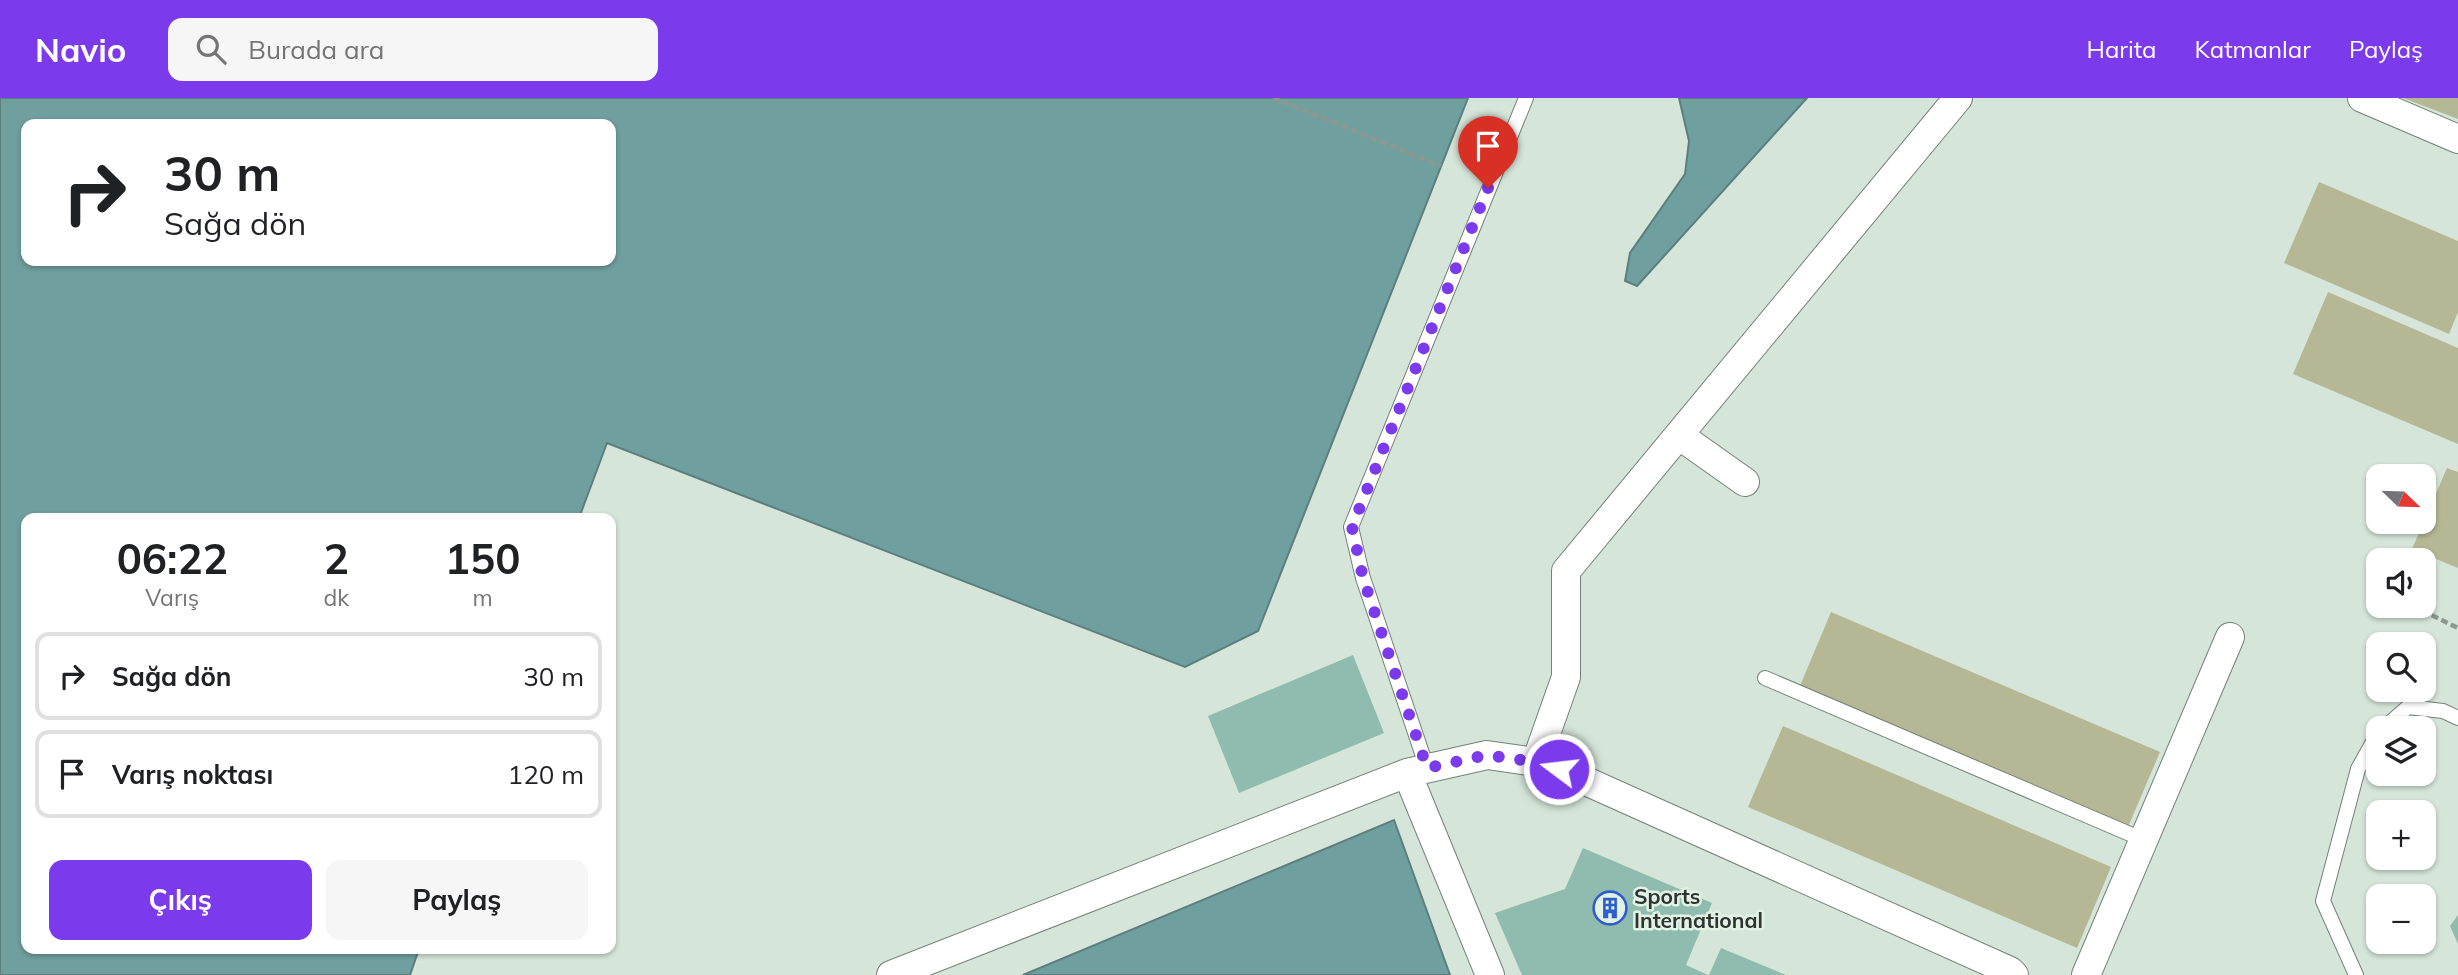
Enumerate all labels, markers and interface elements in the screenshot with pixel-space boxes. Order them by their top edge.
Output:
search box [168,18,658,81]
text: Navio [35,29,126,70]
icon: search [192,30,230,68]
text: Burada ara [248,33,384,66]
text: Harita [2087,34,2157,64]
text: Katmanlar [2195,34,2311,64]
text: Paylaş [2349,34,2423,64]
pin [1458,116,1518,188]
icon: arrive [1469,127,1507,165]
text: 30 m [164,142,280,203]
icon: right [49,147,140,238]
text: Sağa dön [164,203,306,243]
north arrow [2366,464,2436,534]
map controls [2366,464,2436,954]
text: 06:22 [117,532,228,585]
text: 2 [324,532,349,585]
text: 150 [445,532,520,585]
button: sound [2366,548,2436,618]
text: Varış [145,583,199,612]
text: dk [323,583,349,612]
text: m [472,583,493,612]
button: search [2366,632,2436,702]
icon: right [53,657,91,695]
text: Sağa dön [112,660,232,693]
text: 30 m [523,660,584,693]
button: layers [2366,716,2436,786]
position arrow [1522,732,1596,806]
icon: arrive [53,755,91,793]
text: Varış noktası [112,758,273,791]
text: 120 m [508,758,584,791]
button: + [2366,800,2436,870]
button: Çıkış [49,860,312,940]
button: Paylaş [326,860,588,940]
place label: Sports International [1634,883,1763,933]
button: − [2366,884,2436,954]
building icon: Sports International [1591,889,1629,927]

